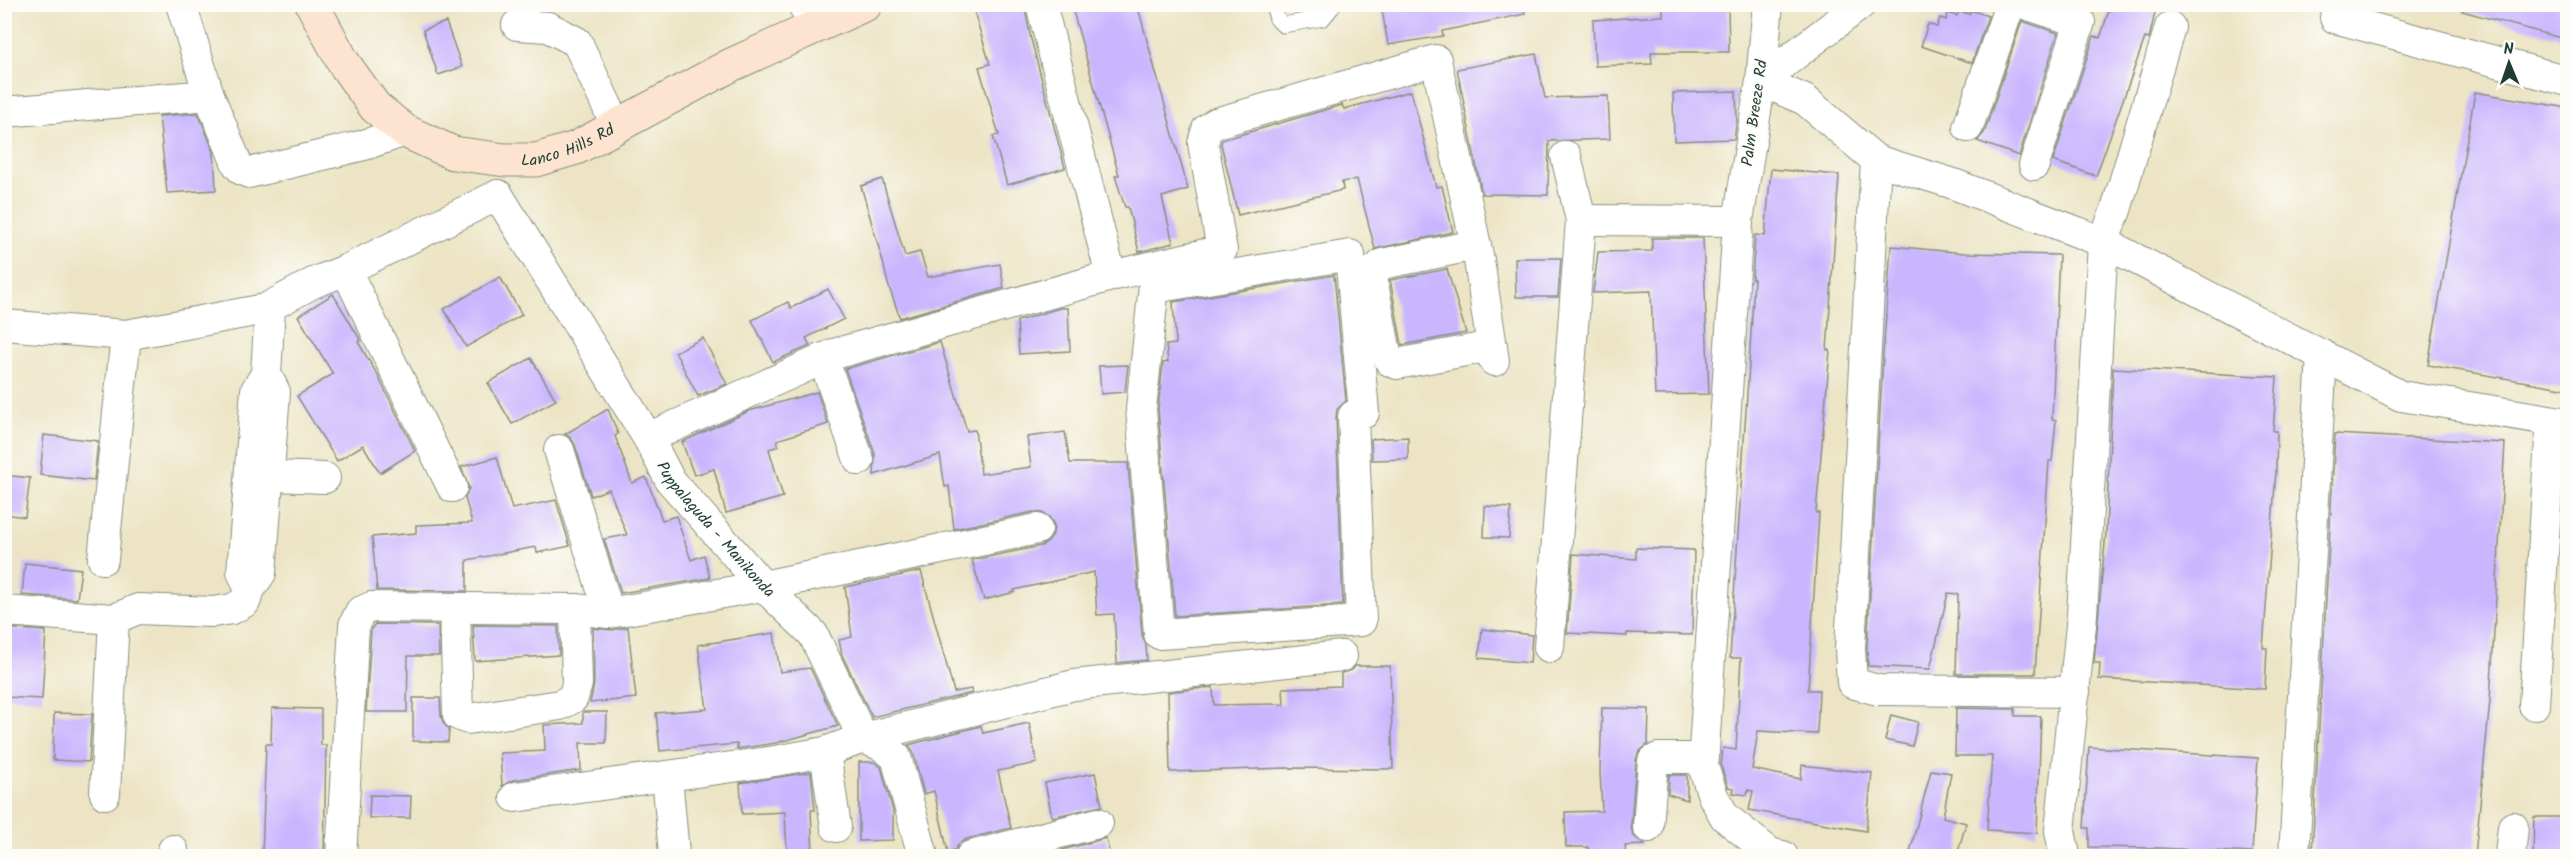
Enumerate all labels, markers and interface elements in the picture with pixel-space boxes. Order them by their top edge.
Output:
north arrow [2479,33,2539,93]
text: N [2503,37,2514,62]
street label: Palm Breeze Rd [1735,57,1775,168]
street label: Lanco Hills Rd [521,117,620,173]
street label: Puppalaguda - Manikonda [650,457,781,604]

